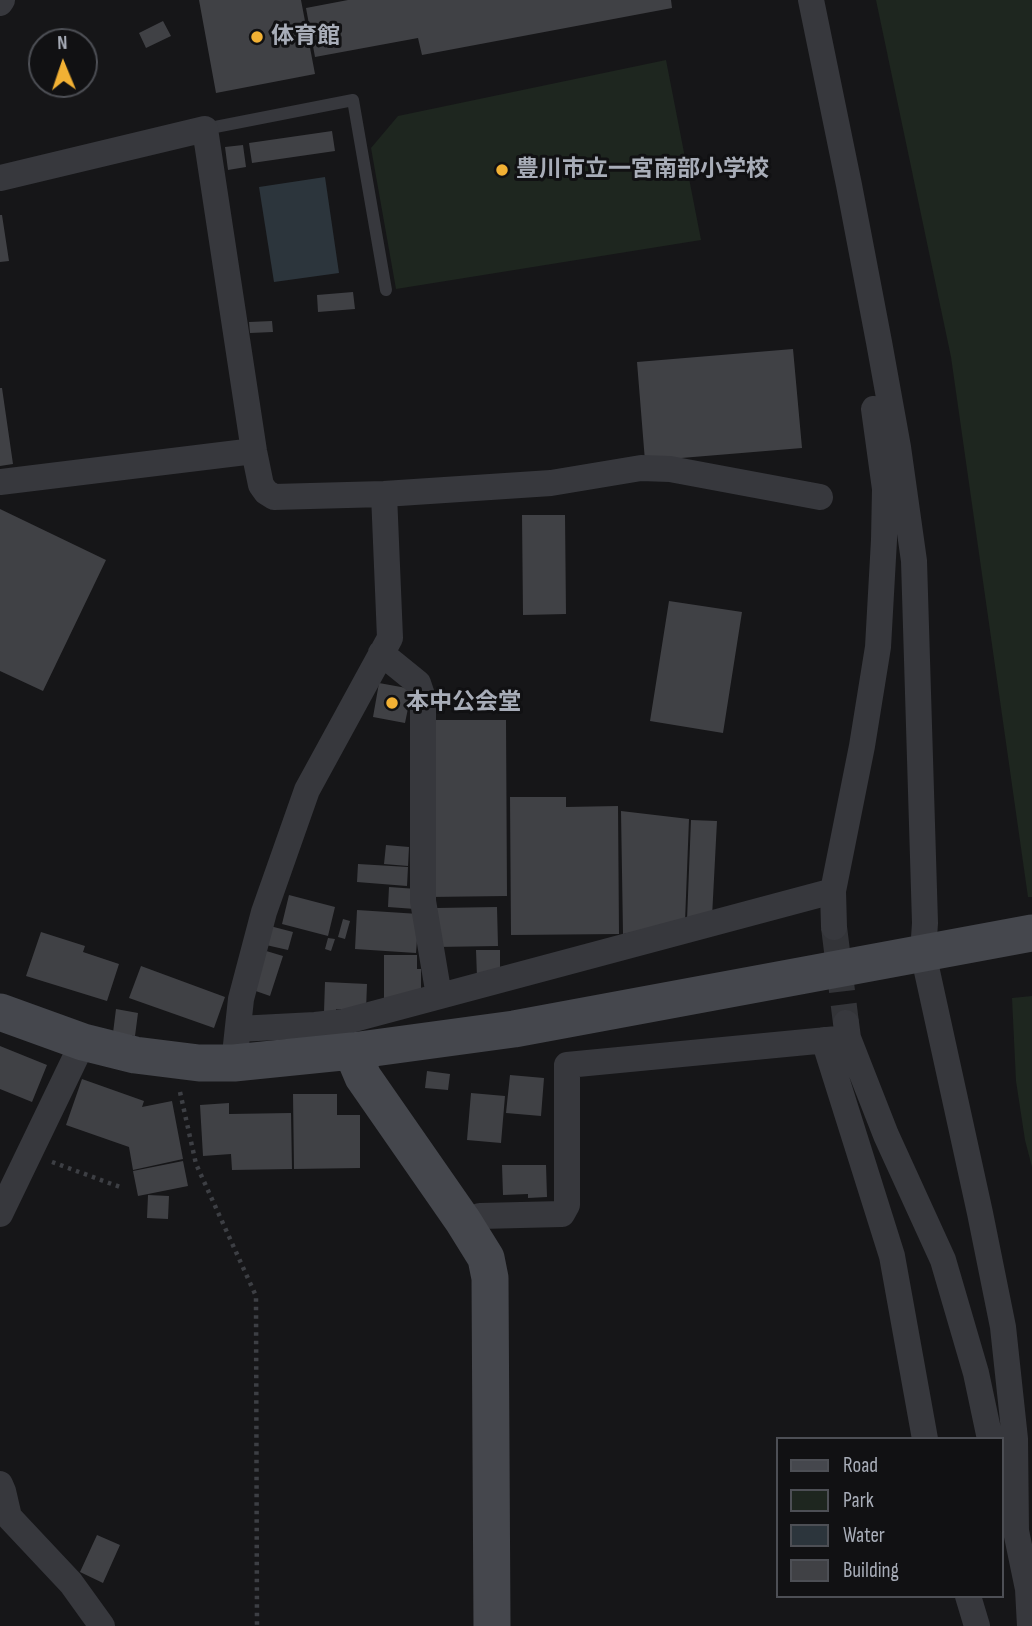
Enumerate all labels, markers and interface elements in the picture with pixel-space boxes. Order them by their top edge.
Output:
place label: 体育館 [271,23,340,51]
north arrow [28,28,98,98]
marker: 体育館 [249,29,265,45]
text: N [57,32,68,55]
place label: 豊川市立一宮南部小学校 [516,156,769,184]
marker: 豊川市立一宮南部小学校 [494,162,510,178]
place label: 本中公会堂 [406,689,521,717]
marker: 本中公会堂 [384,695,400,711]
legend [776,1437,1004,1598]
text: Road [843,1453,878,1478]
text: Park [843,1488,874,1513]
text: Water [843,1523,885,1548]
text: Building [843,1558,899,1583]

